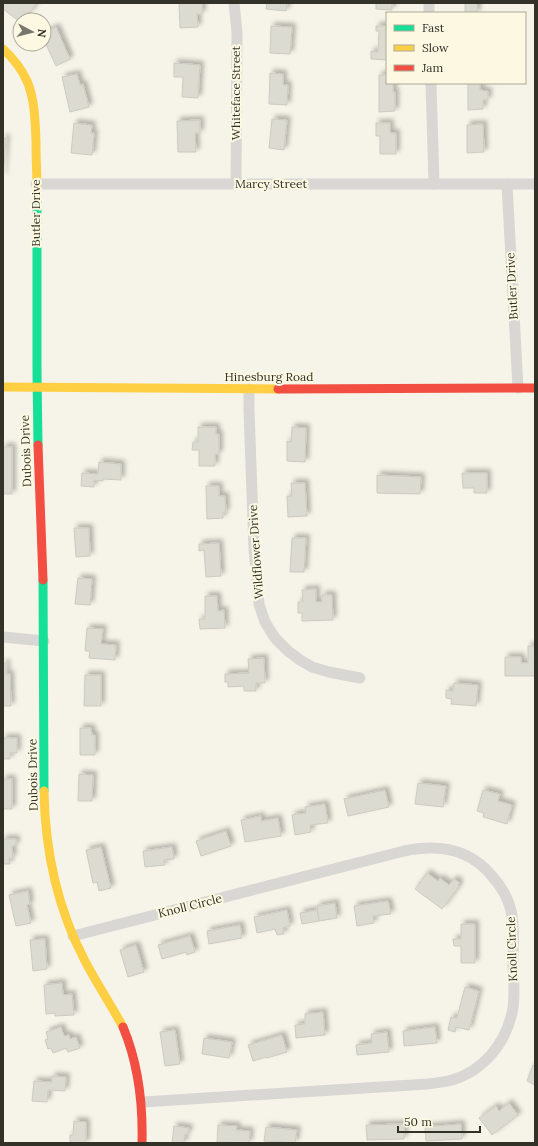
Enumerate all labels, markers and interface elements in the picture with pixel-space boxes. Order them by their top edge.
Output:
north arrow [12,12,52,52]
legend [386,12,526,84]
text: Fast [422,20,445,35]
text: N [34,28,49,39]
text: Slow [422,40,449,55]
street label: Whiteface Street [228,45,243,140]
text: Jam [421,60,443,75]
street label: Marcy Street [235,176,307,191]
street label: Butler Drive [28,179,43,247]
street label: Butler Drive [502,252,521,320]
street label: Hinesburg Road [225,369,313,384]
street label: Dubois Drive [17,414,34,487]
street label: Wildflower Drive [245,504,266,600]
street label: Dubois Drive [24,738,41,811]
street label: Knoll Circle [156,890,224,921]
street label: Knoll Circle [503,916,520,982]
scale bar [398,1108,480,1134]
text: 50 m [404,1114,432,1129]

